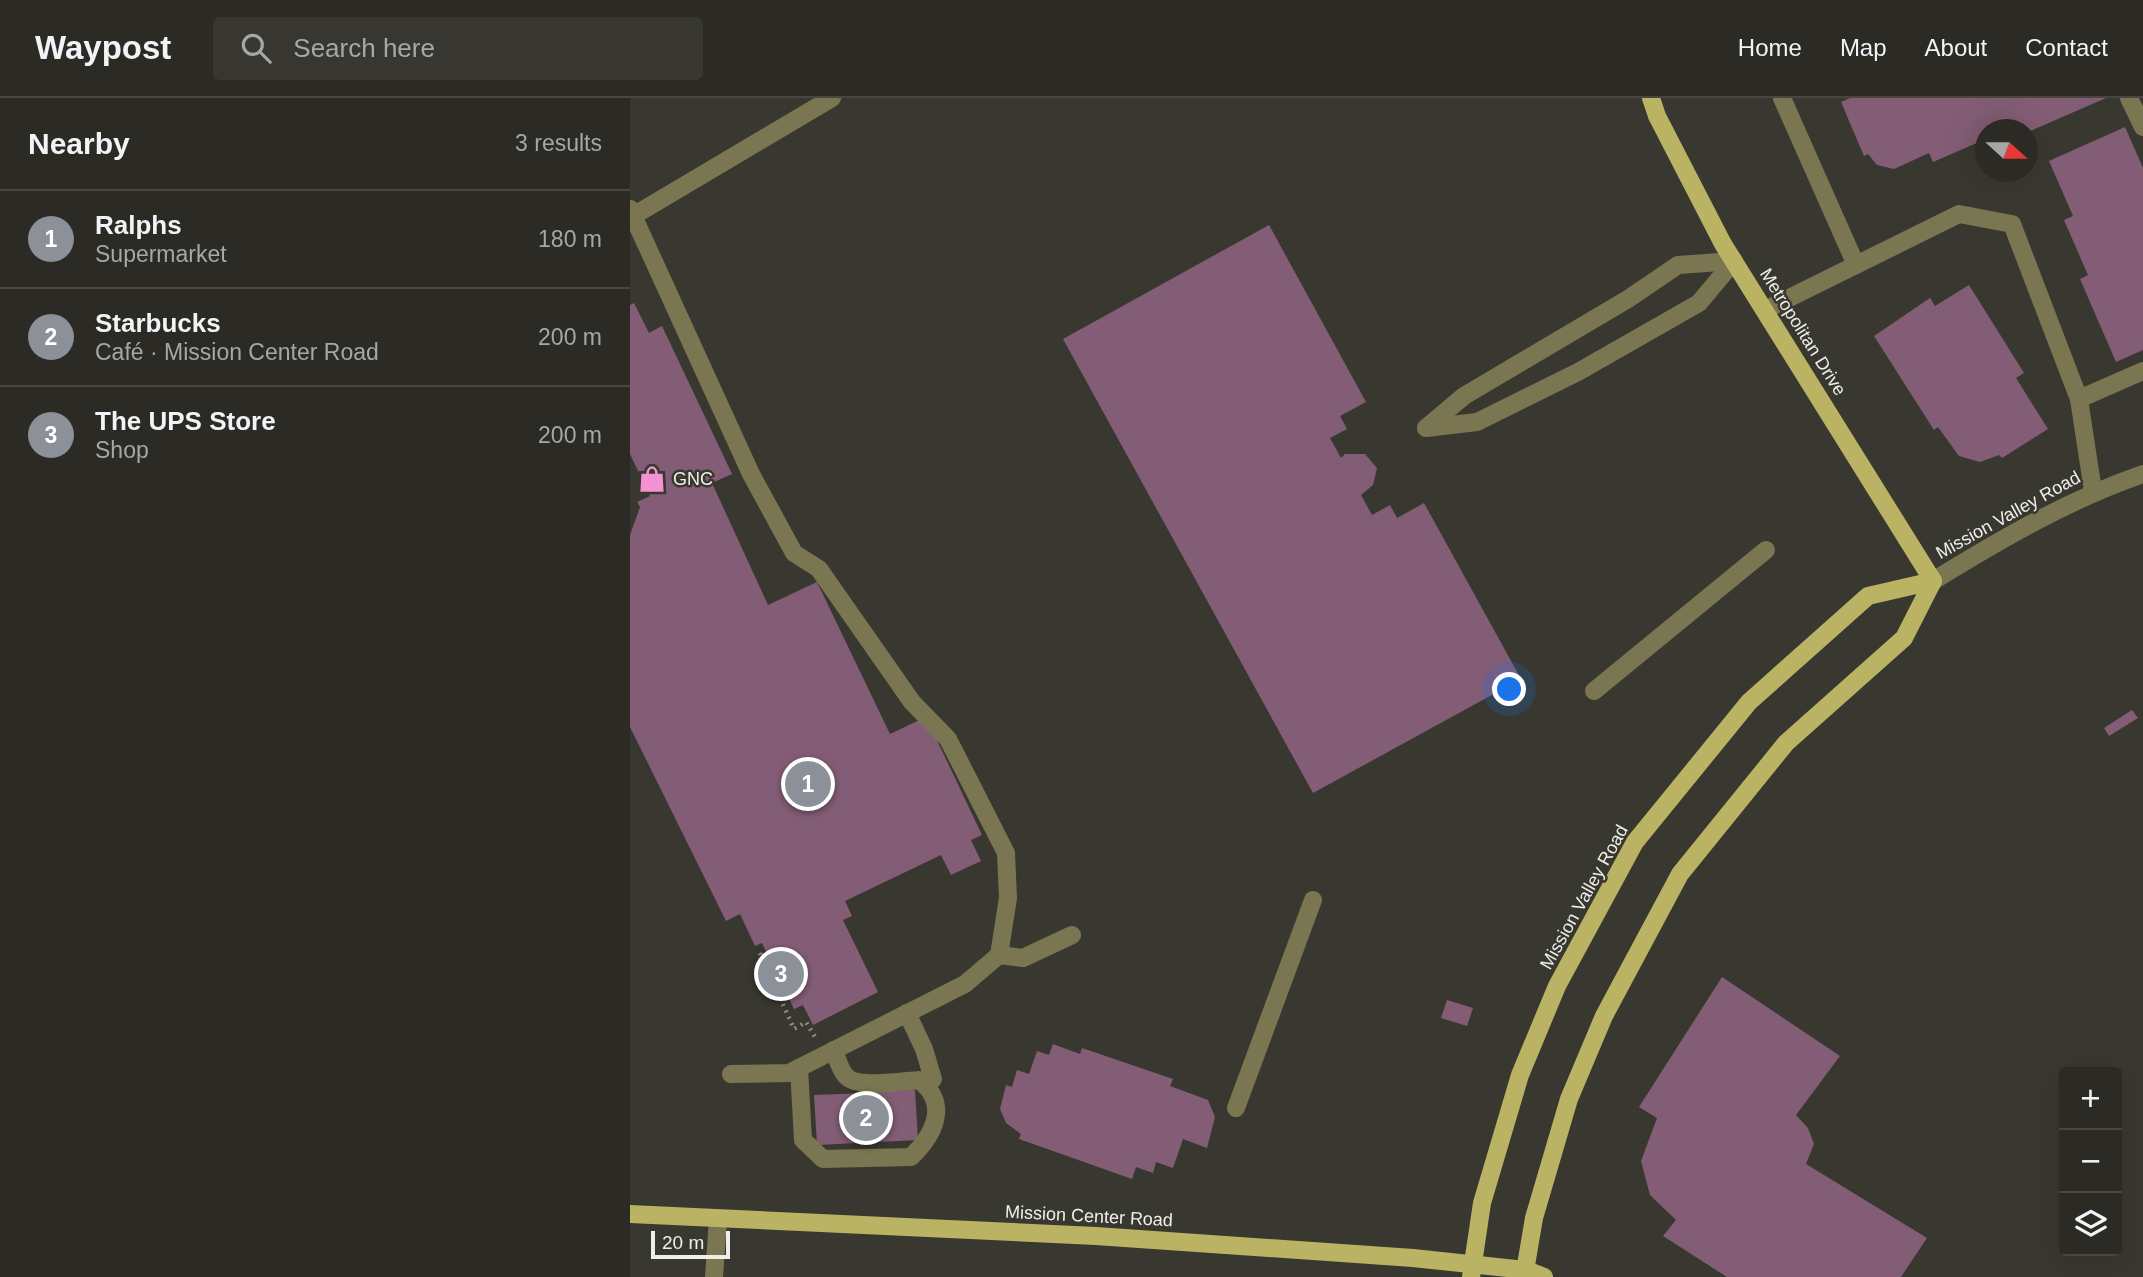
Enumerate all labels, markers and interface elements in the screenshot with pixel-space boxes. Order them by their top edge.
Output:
search box [213,17,703,80]
text: Waypost [35,29,171,66]
icon: search [237,29,275,67]
text: Search here [293,33,435,63]
text: Home [1738,34,1802,61]
text: Map [1840,34,1887,61]
text: About [1925,34,1987,61]
text: Contact [2025,34,2108,61]
north arrow [1975,119,2038,182]
text: Nearby [28,127,130,160]
text: 3 results [515,130,602,156]
text: Ralphs [95,210,182,240]
text: 1 [45,226,57,252]
text: 180 m [538,226,602,252]
text: Supermarket [95,241,227,267]
street label: Metropolitan Drive [1756,265,1850,399]
text: Starbucks [95,308,221,338]
text: 2 [45,324,57,350]
text: 200 m [538,324,602,350]
text: Café · Mission Center Road [95,339,379,365]
text: The UPS Store [95,406,276,436]
text: 3 [45,422,57,448]
text: 200 m [538,422,602,448]
text: Shop [95,437,149,463]
shop icon: GNC [637,464,667,494]
street label: Mission Valley Road [1932,467,2084,563]
place label: GNC [673,469,713,489]
your location [1492,672,1526,706]
pin: 1 [785,758,831,810]
street label: Mission Valley Road [1536,821,1632,973]
pin: 3 [758,948,804,1000]
map controls [2059,1067,2122,1256]
button: + [2059,1067,2122,1130]
pin: 2 [843,1092,889,1144]
button: − [2059,1130,2122,1193]
button: layers [2059,1193,2122,1256]
street label: Mission Center Road [1005,1202,1173,1230]
scale bar [651,1228,730,1260]
text: 20 m [662,1232,704,1253]

